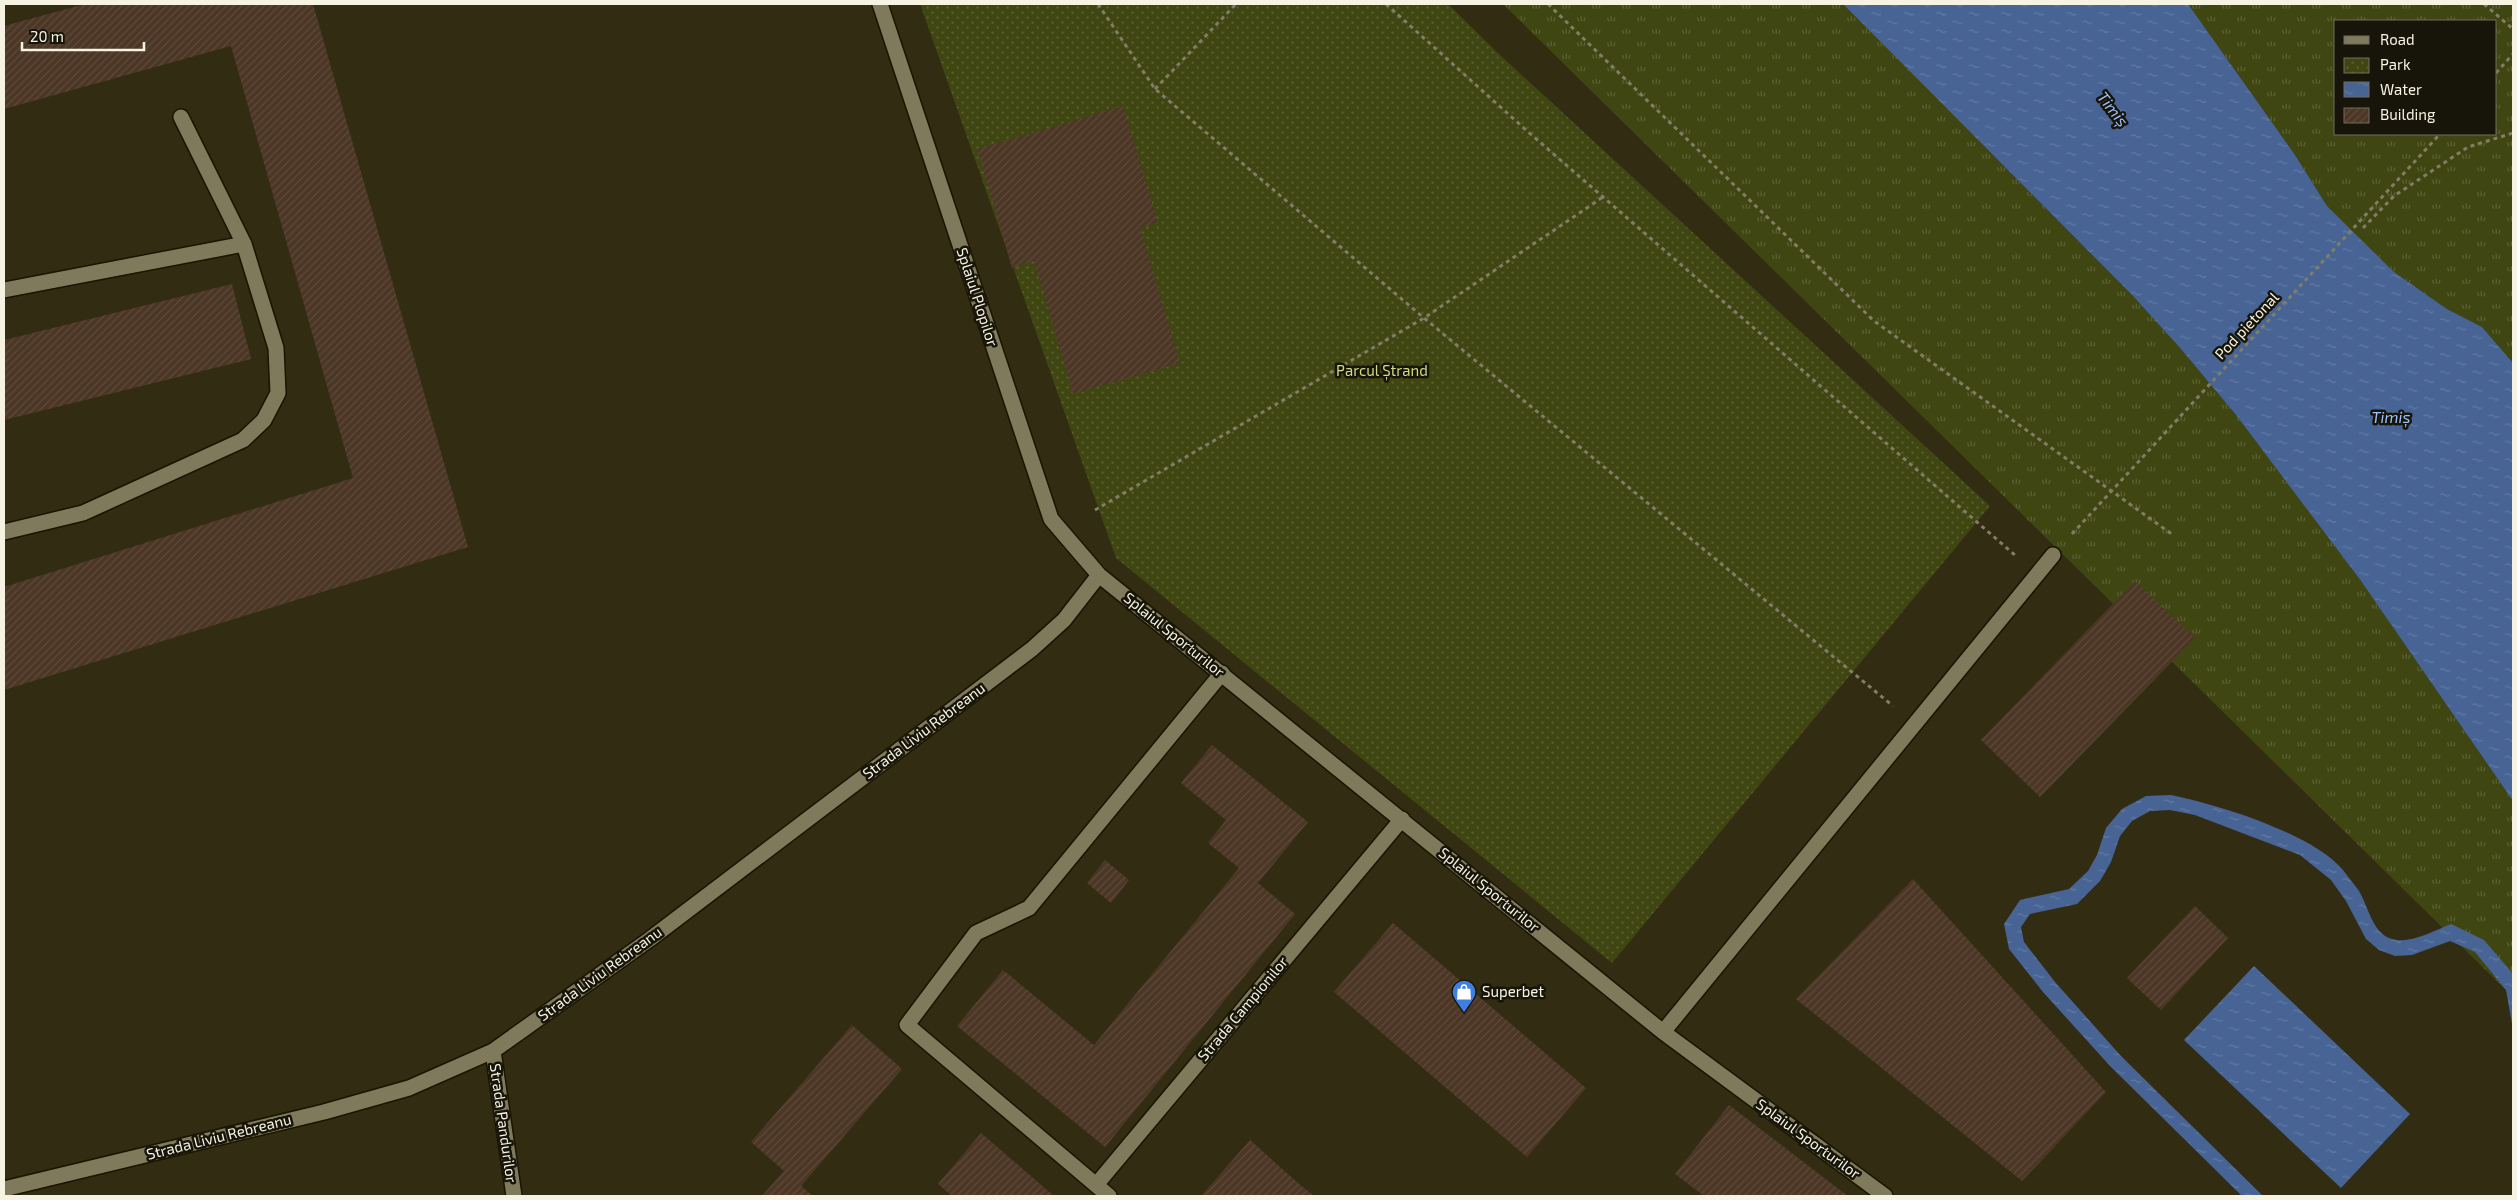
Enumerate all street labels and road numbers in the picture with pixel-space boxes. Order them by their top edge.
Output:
street label: Splaiul Plopilor [954,245,1002,348]
street label: Pod pietonal [2211,288,2282,363]
street label: Splaiul Sporturilor [1121,588,1229,680]
street label: Strada Liviu Rebreanu [859,678,988,782]
street label: Splaiul Sporturilor [1436,843,1544,935]
street label: Strada Liviu Rebreanu [534,922,665,1024]
street label: Strada Campionilor [1193,952,1291,1064]
street label: Strada Pandurilor [487,1062,521,1184]
street label: Splaiul Sporturilor [1753,1094,1864,1182]
street label: Strada Liviu Rebreanu [144,1109,293,1163]

